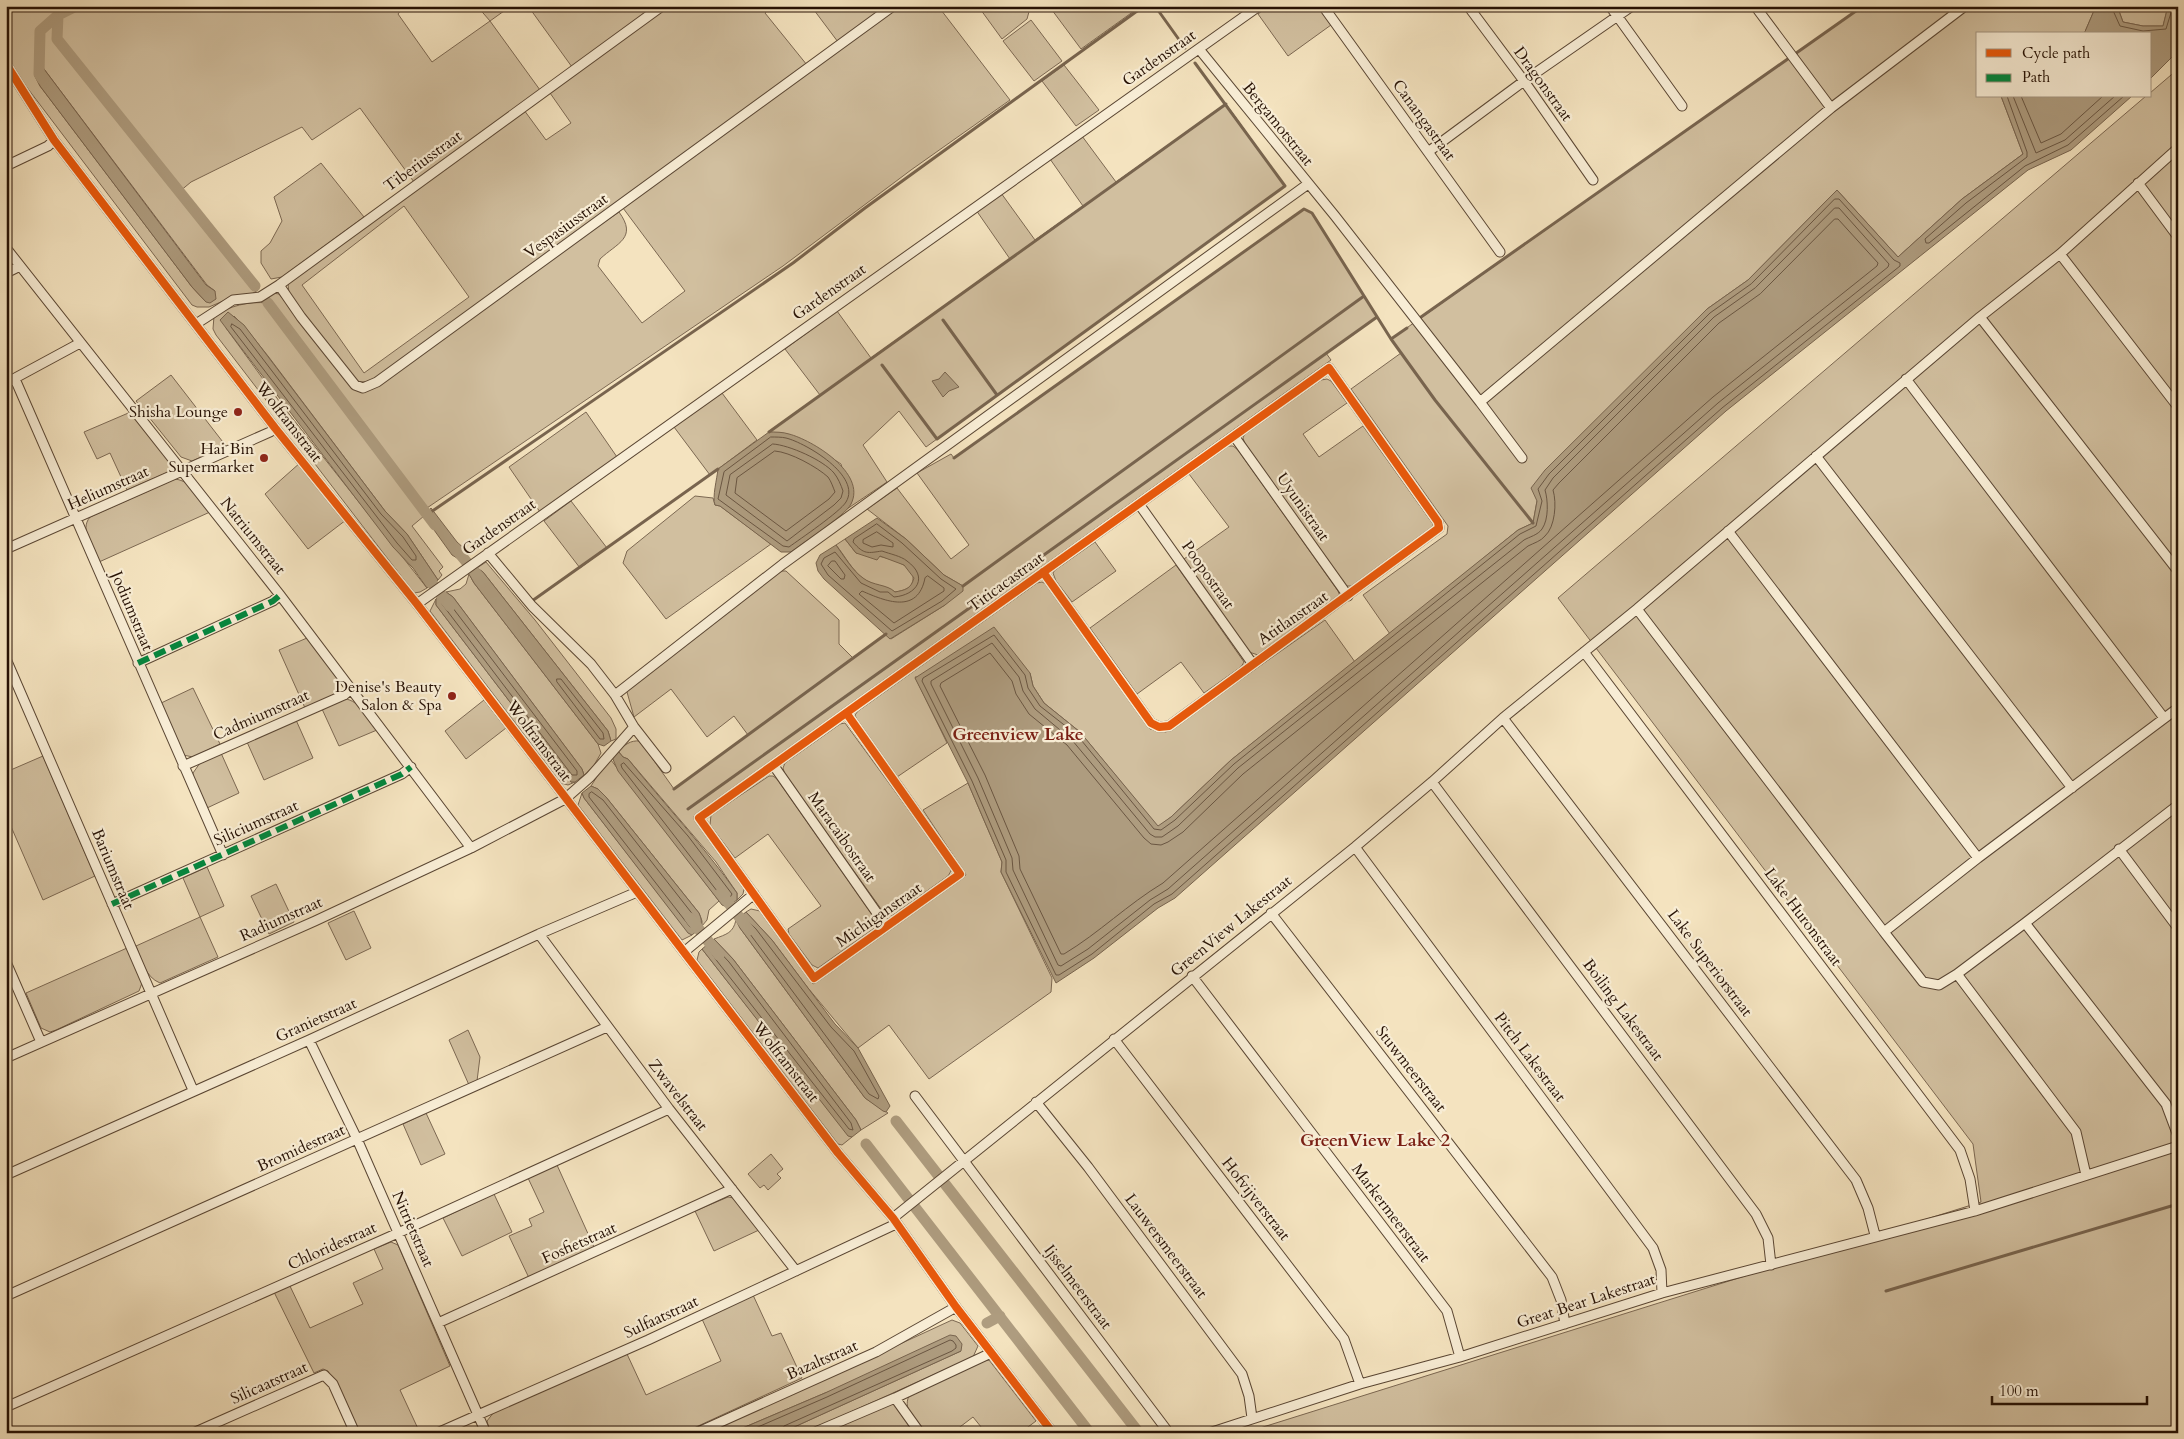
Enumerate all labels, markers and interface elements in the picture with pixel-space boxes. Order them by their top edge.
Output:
street label: Gardenstraat [1118,24,1200,92]
legend [1976,32,2152,98]
street label: Dragonstraat [1508,42,1578,126]
text: Cycle path [2022,43,2091,63]
text: Path [2022,67,2051,87]
street label: Canangastraat [1387,75,1461,165]
street label: Bergamotstraat [1237,77,1319,171]
street label: Tiberiusstraat [379,125,467,197]
street label: Vespasiusstraat [520,188,612,264]
street label: Gardenstraat [788,258,870,326]
street label: Wolframstraat [250,376,327,467]
place label: Shisha Lounge [129,401,228,423]
marker: Shisha Lounge [232,406,244,418]
place label: Hai Bin Supermarket [168,438,254,478]
marker: Hai Bin Supermarket [258,452,270,464]
street label: Heliumstraat [64,460,152,516]
street label: Uyunistraat [1271,468,1335,546]
street label: Natriumstraat [215,493,291,579]
street label: Gardenstraat [458,493,540,561]
street label: Poopostraat [1176,536,1240,614]
street label: Titicacastraat [963,547,1049,617]
street label: Jodiumstraat [105,566,159,654]
street label: Atitlanstraat [1253,586,1333,650]
place label: Denise's Beauty Salon & Spa [335,676,443,716]
street label: Cadmiumstraat [209,684,313,746]
marker: Denise's Beauty Salon & Spa [446,690,458,702]
street label: Wolframstraat [501,695,577,786]
district label: Greenview Lake [952,722,1084,747]
street label: Maracaibostraat [803,787,881,887]
street label: Siliciumstraat [210,795,302,851]
street label: Bariumstraat [86,825,140,913]
street label: Lake Huronstraat [1759,863,1847,971]
street label: GreenView Lakestraat [1166,870,1296,982]
street label: Michiganstraat [832,877,926,953]
street label: Radiumstraat [236,891,326,947]
street label: Lake Superiorstraat [1662,905,1758,1021]
street label: Boiling Lakestraat [1577,954,1669,1066]
street label: Granietstraat [272,992,360,1048]
street label: Pitch Lakestraat [1489,1008,1571,1106]
street label: Wolframstraat [747,1016,824,1107]
street label: Stuwmeerstraat [1370,1021,1452,1117]
street label: Zwavelstraat [643,1054,713,1136]
street label: Bromidestraat [253,1119,349,1177]
district label: GreenView Lake 2 [1300,1128,1450,1153]
street label: Hofvijverstraat [1216,1153,1296,1245]
street label: Markermeerstraat [1347,1159,1435,1267]
street label: Nitrietstraat [386,1188,440,1270]
street label: Lauwersmeerstraat [1119,1189,1213,1303]
street label: Chloridestraat [284,1217,380,1275]
street label: Fosfietstraat [538,1217,620,1269]
street label: Ijsselmeerstraat [1039,1240,1117,1334]
street label: Great Bear Lakestraat [1514,1268,1658,1334]
street label: Sulfaatstraat [620,1290,702,1344]
street label: Bazaltstraat [783,1334,861,1386]
street label: Silicaatstraat [227,1356,311,1410]
scale bar [1992,1374,2146,1406]
text: 100 m [1999,1381,2039,1401]

